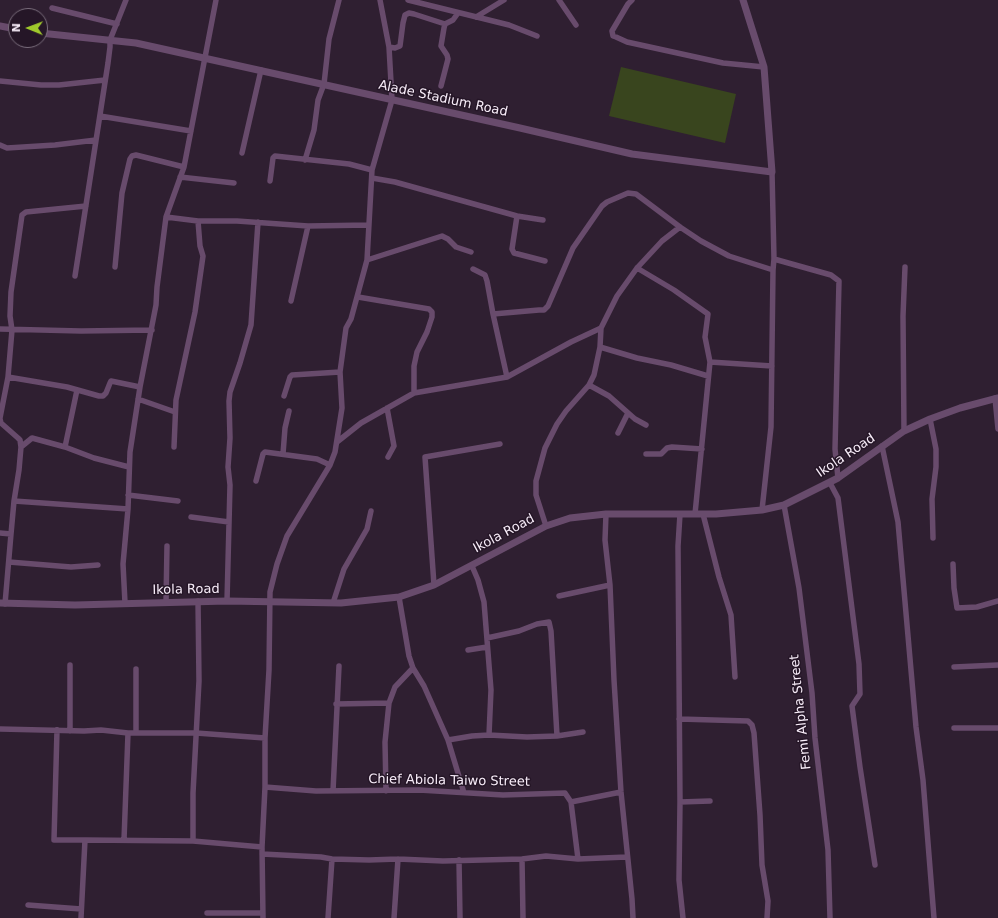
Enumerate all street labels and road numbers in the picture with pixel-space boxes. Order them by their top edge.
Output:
street label: Alade Stadium Road [377,78,509,120]
street label: Ikola Road [814,431,878,481]
street label: Ikola Road [471,511,537,557]
street label: Ikola Road [152,582,220,598]
street label: Femi Alpha Street [787,654,815,770]
street label: Chief Abiola Taiwo Street [368,772,530,790]

